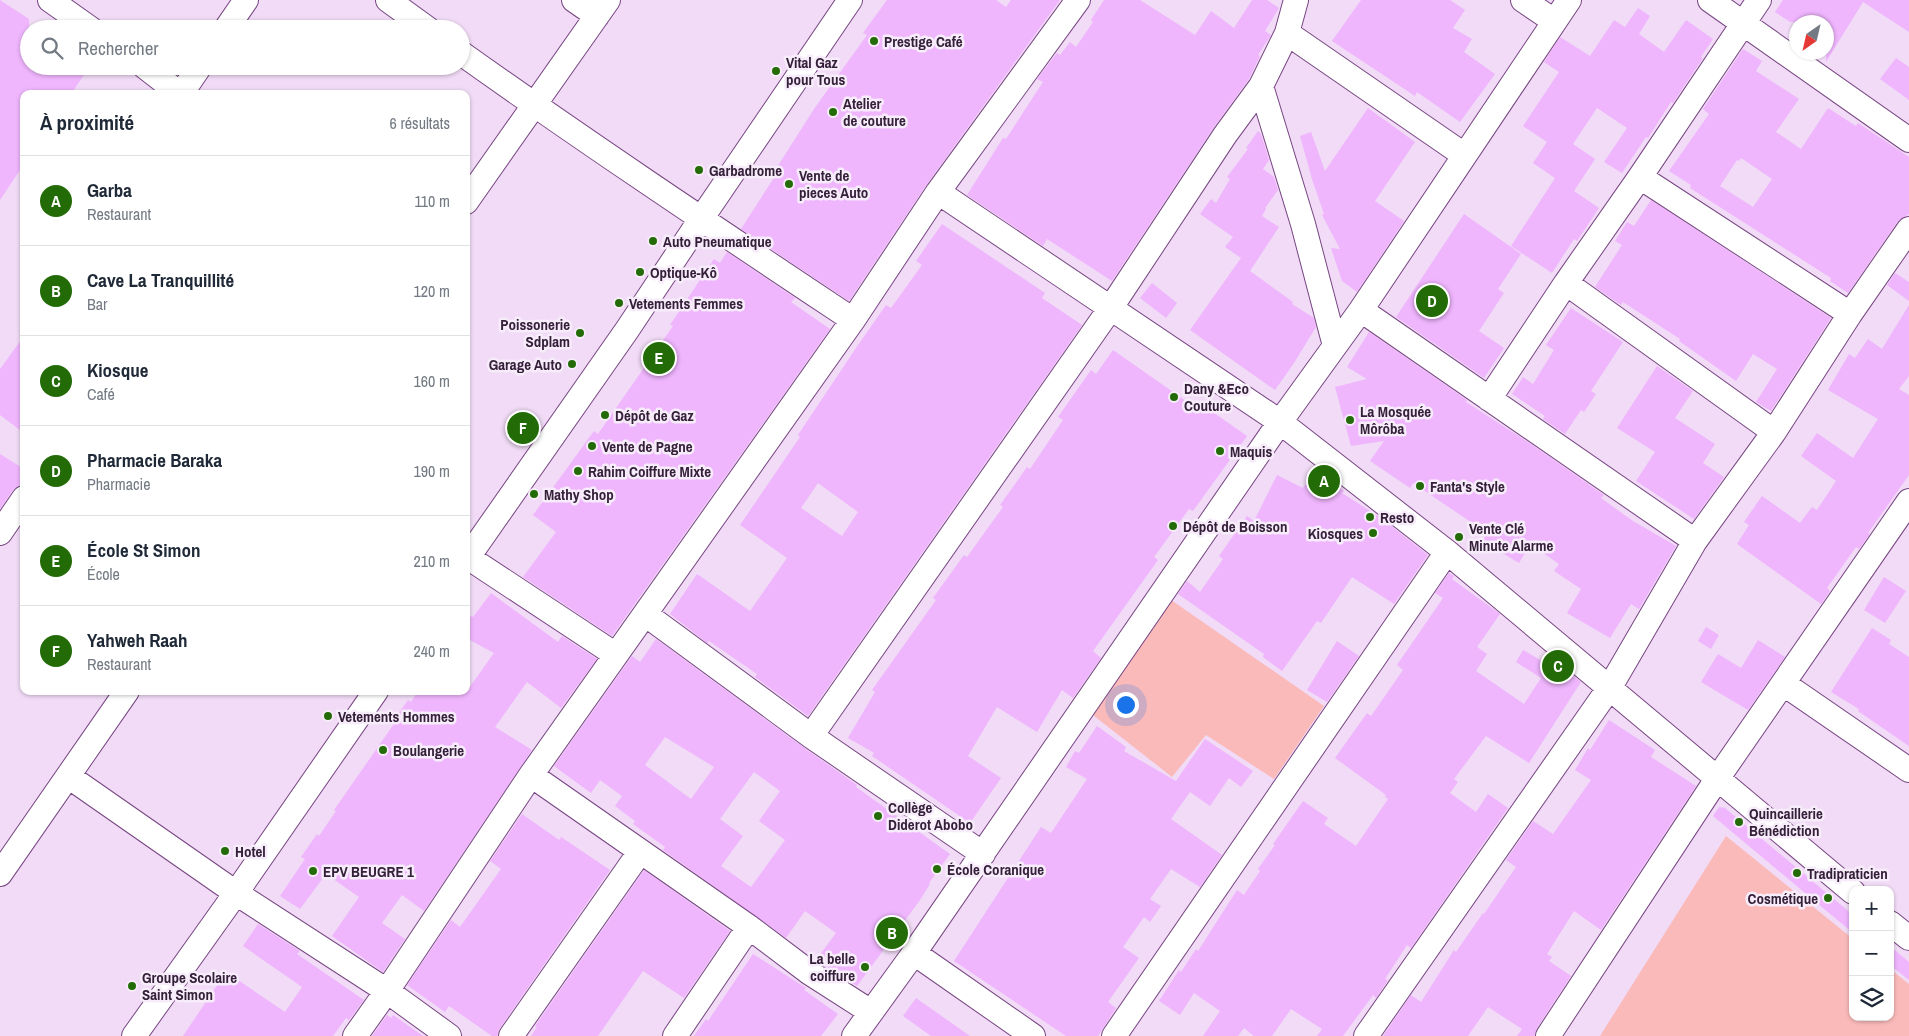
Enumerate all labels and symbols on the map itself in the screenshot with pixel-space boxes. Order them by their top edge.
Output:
north arrow [1789,15,1834,60]
place label: Prestige Café [884,31,963,52]
marker: Prestige Café [868,35,880,47]
place label: Vital Gaz pour Tous [786,52,845,90]
marker: Vital Gaz pour Tous [770,65,782,77]
place label: Atelier de couture [843,93,906,131]
marker: Atelier de couture [827,106,839,118]
place label: Garbadrome [709,160,782,181]
marker: Garbadrome [693,164,705,176]
place label: Vente de pieces Auto [799,165,868,203]
marker: Vente de pieces Auto [783,178,795,190]
place label: Auto Pneumatique [663,231,772,252]
marker: Auto Pneumatique [647,235,659,247]
place label: Optique-Kô [650,262,717,283]
marker: Optique-Kô [634,266,646,278]
pin: D [1416,282,1448,320]
place label: Vetements Femmes [629,293,743,314]
marker: Vetements Femmes [613,297,625,309]
place label: Poissonerie Sdplam [500,314,570,352]
marker: Poissonerie Sdplam [574,327,586,339]
pin: E [643,339,675,377]
place label: Garage Auto [489,354,562,375]
marker: Garage Auto [566,358,578,370]
place label: Dany &Eco Couture [1184,378,1249,416]
marker: Dany &Eco Couture [1168,391,1180,403]
place label: La Mosquée Môrôba [1360,401,1431,439]
place label: Dépôt de Gaz [615,405,694,426]
pin: F [507,409,539,447]
marker: Dépôt de Gaz [599,409,611,421]
marker: La Mosquée Môrôba [1344,414,1356,426]
place label: Vente de Pagne [602,436,693,457]
marker: Vente de Pagne [586,440,598,452]
place label: Maquis [1230,441,1273,462]
marker: Maquis [1214,445,1226,457]
place label: Rahim Coiffure Mixte [588,461,711,482]
pin: A [1308,462,1340,500]
marker: Rahim Coiffure Mixte [572,465,584,477]
place label: Fanta's Style [1430,476,1505,497]
marker: Fanta's Style [1414,480,1426,492]
place label: Mathy Shop [544,484,614,505]
marker: Mathy Shop [528,488,540,500]
place label: Resto [1380,507,1414,528]
marker: Resto [1364,511,1376,523]
place label: Dépôt de Boisson [1183,516,1288,537]
place label: Vente Clé Minute Alarme [1469,518,1553,556]
marker: Dépôt de Boisson [1167,520,1179,532]
place label: Kiosques [1308,523,1363,544]
marker: Kiosques [1367,527,1379,539]
marker: Vente Clé Minute Alarme [1453,531,1465,543]
pin: C [1542,647,1574,685]
your location [1113,692,1139,718]
place label: Vetements Hommes [338,706,455,727]
marker: Vetements Hommes [322,710,334,722]
place label: Boulangerie [393,740,464,761]
marker: Boulangerie [377,744,389,756]
place label: Collège Diderot Abobo [888,797,973,835]
place label: Quincaillerie Bénédiction [1749,803,1823,841]
marker: Collège Diderot Abobo [872,810,884,822]
marker: Quincaillerie Bénédiction [1733,816,1745,828]
place label: Hotel [235,841,266,862]
marker: Hotel [219,845,231,857]
place label: École Coranique [947,859,1044,880]
place label: EPV BEUGRE 1 [323,861,414,882]
marker: École Coranique [931,863,943,875]
place label: Tradipraticien [1807,863,1888,884]
marker: EPV BEUGRE 1 [307,865,319,877]
marker: Tradipraticien [1791,867,1803,879]
place label: Cosmétique [1748,888,1818,909]
marker: Cosmétique [1822,892,1834,904]
pin: B [876,914,908,952]
place label: La belle coiffure [809,948,855,986]
marker: La belle coiffure [859,961,871,973]
place label: Groupe Scolaire Saint Simon [142,967,237,1005]
marker: Groupe Scolaire Saint Simon [126,980,138,992]

